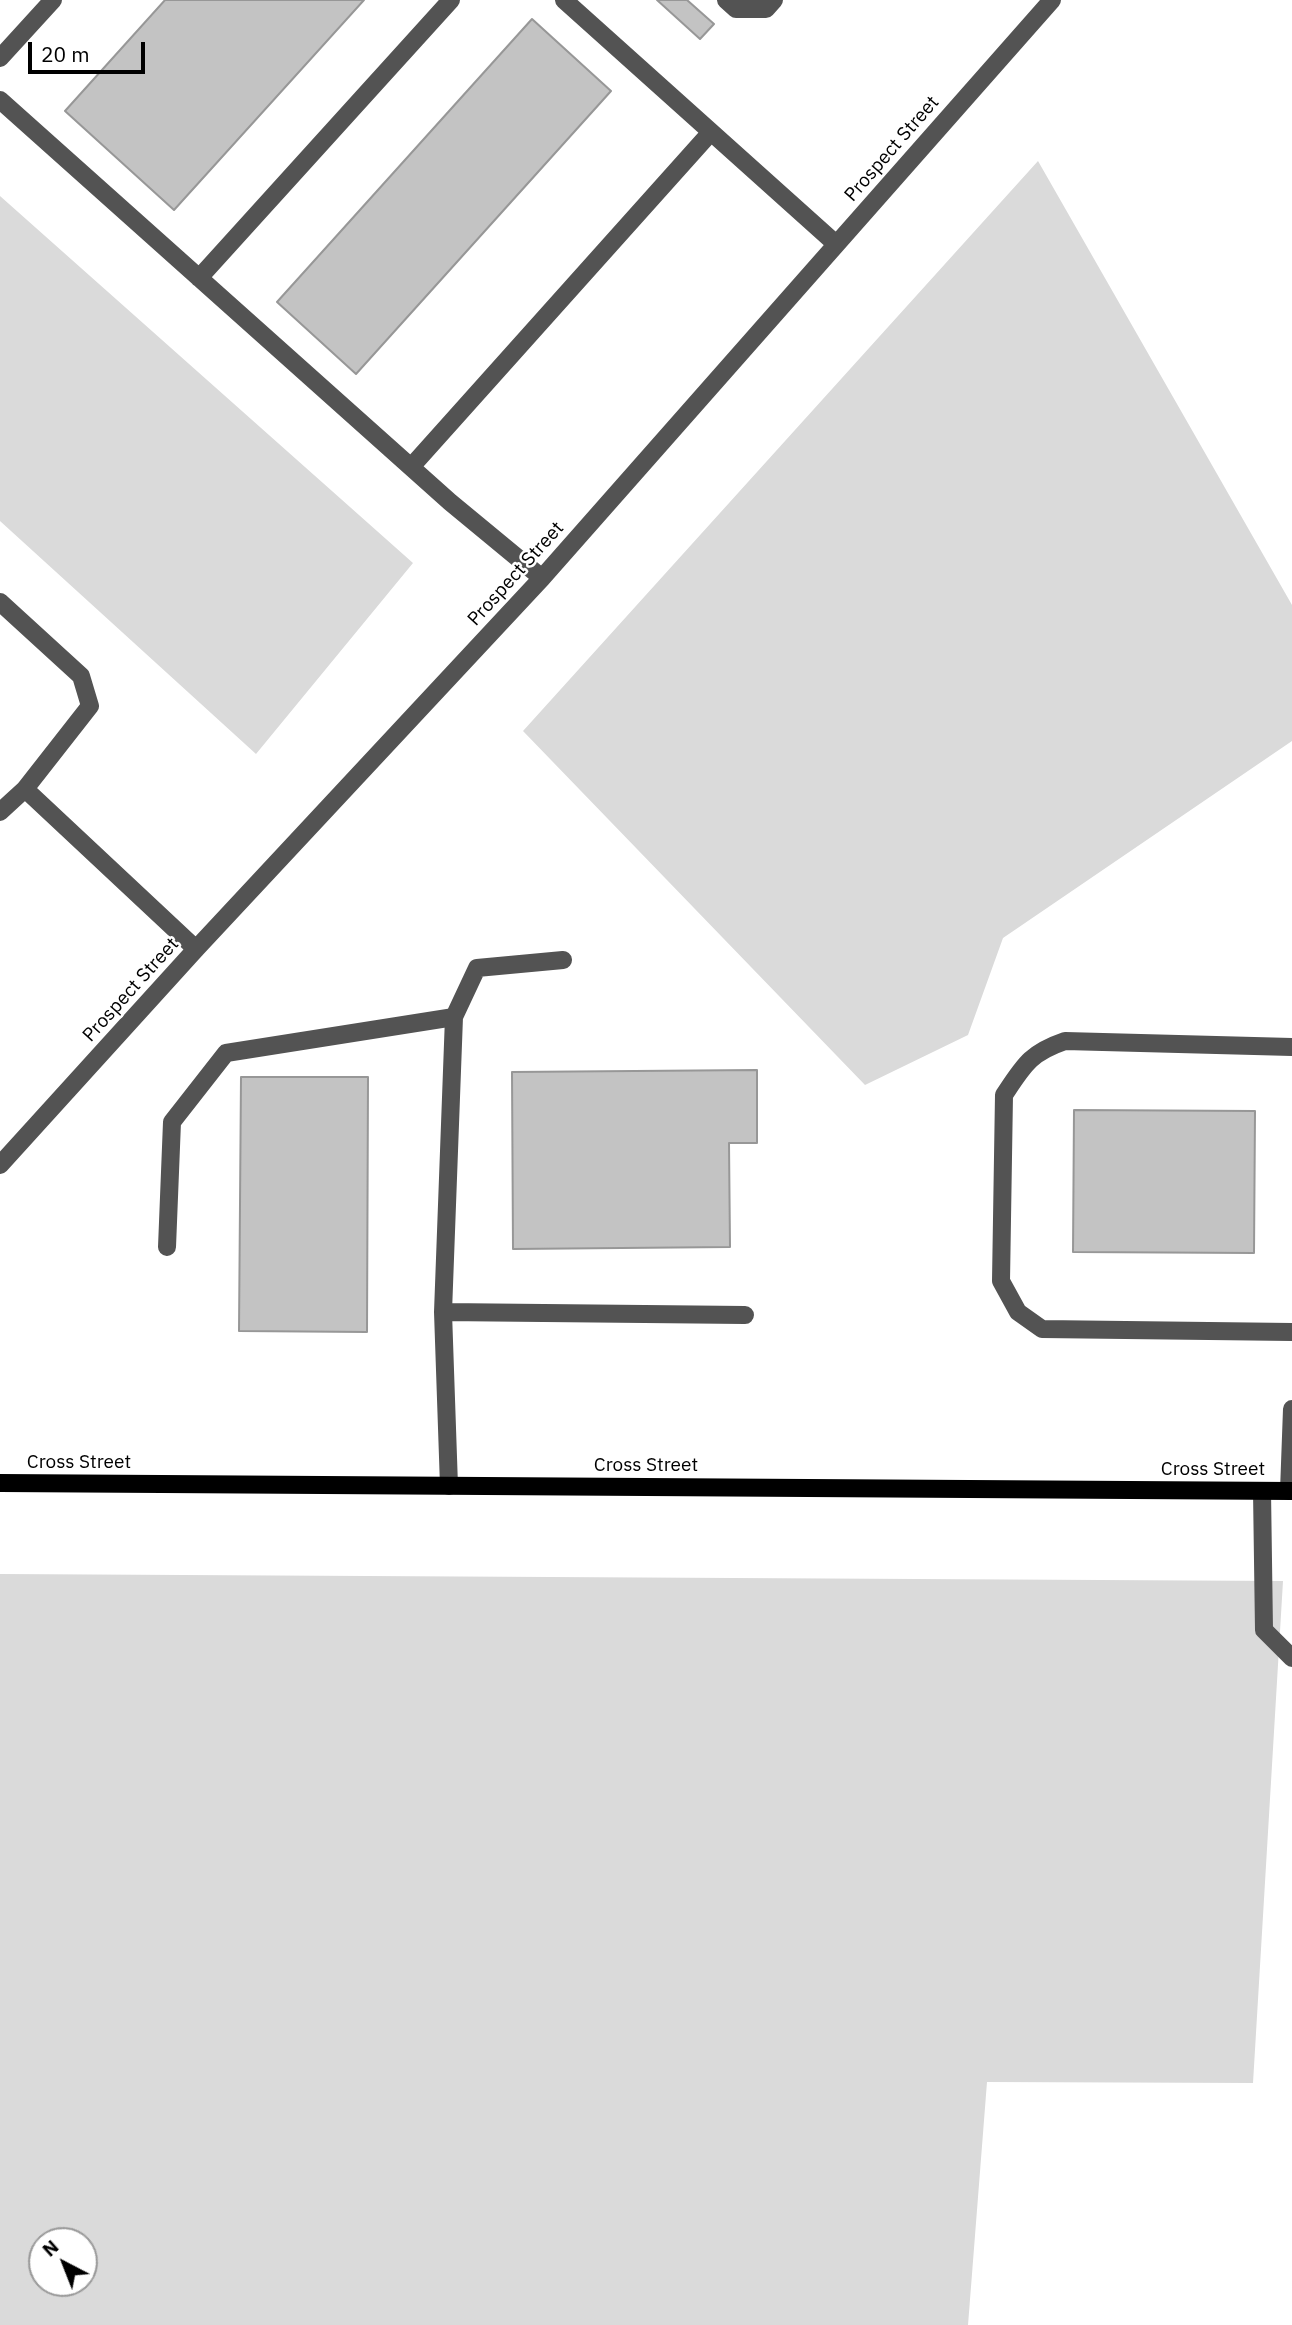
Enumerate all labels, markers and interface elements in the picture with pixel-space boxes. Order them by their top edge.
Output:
scale bar [32,28,149,72]
text: 20 m [41,40,90,68]
street label: Prospect Street [840,92,944,206]
street label: Prospect Street [463,517,569,631]
street label: Prospect Street [78,933,184,1047]
street label: Cross Street [27,1452,131,1474]
street label: Cross Street [594,1455,698,1477]
street label: Cross Street [1161,1459,1265,1481]
north arrow [28,2227,98,2297]
text: N [37,2234,63,2261]

